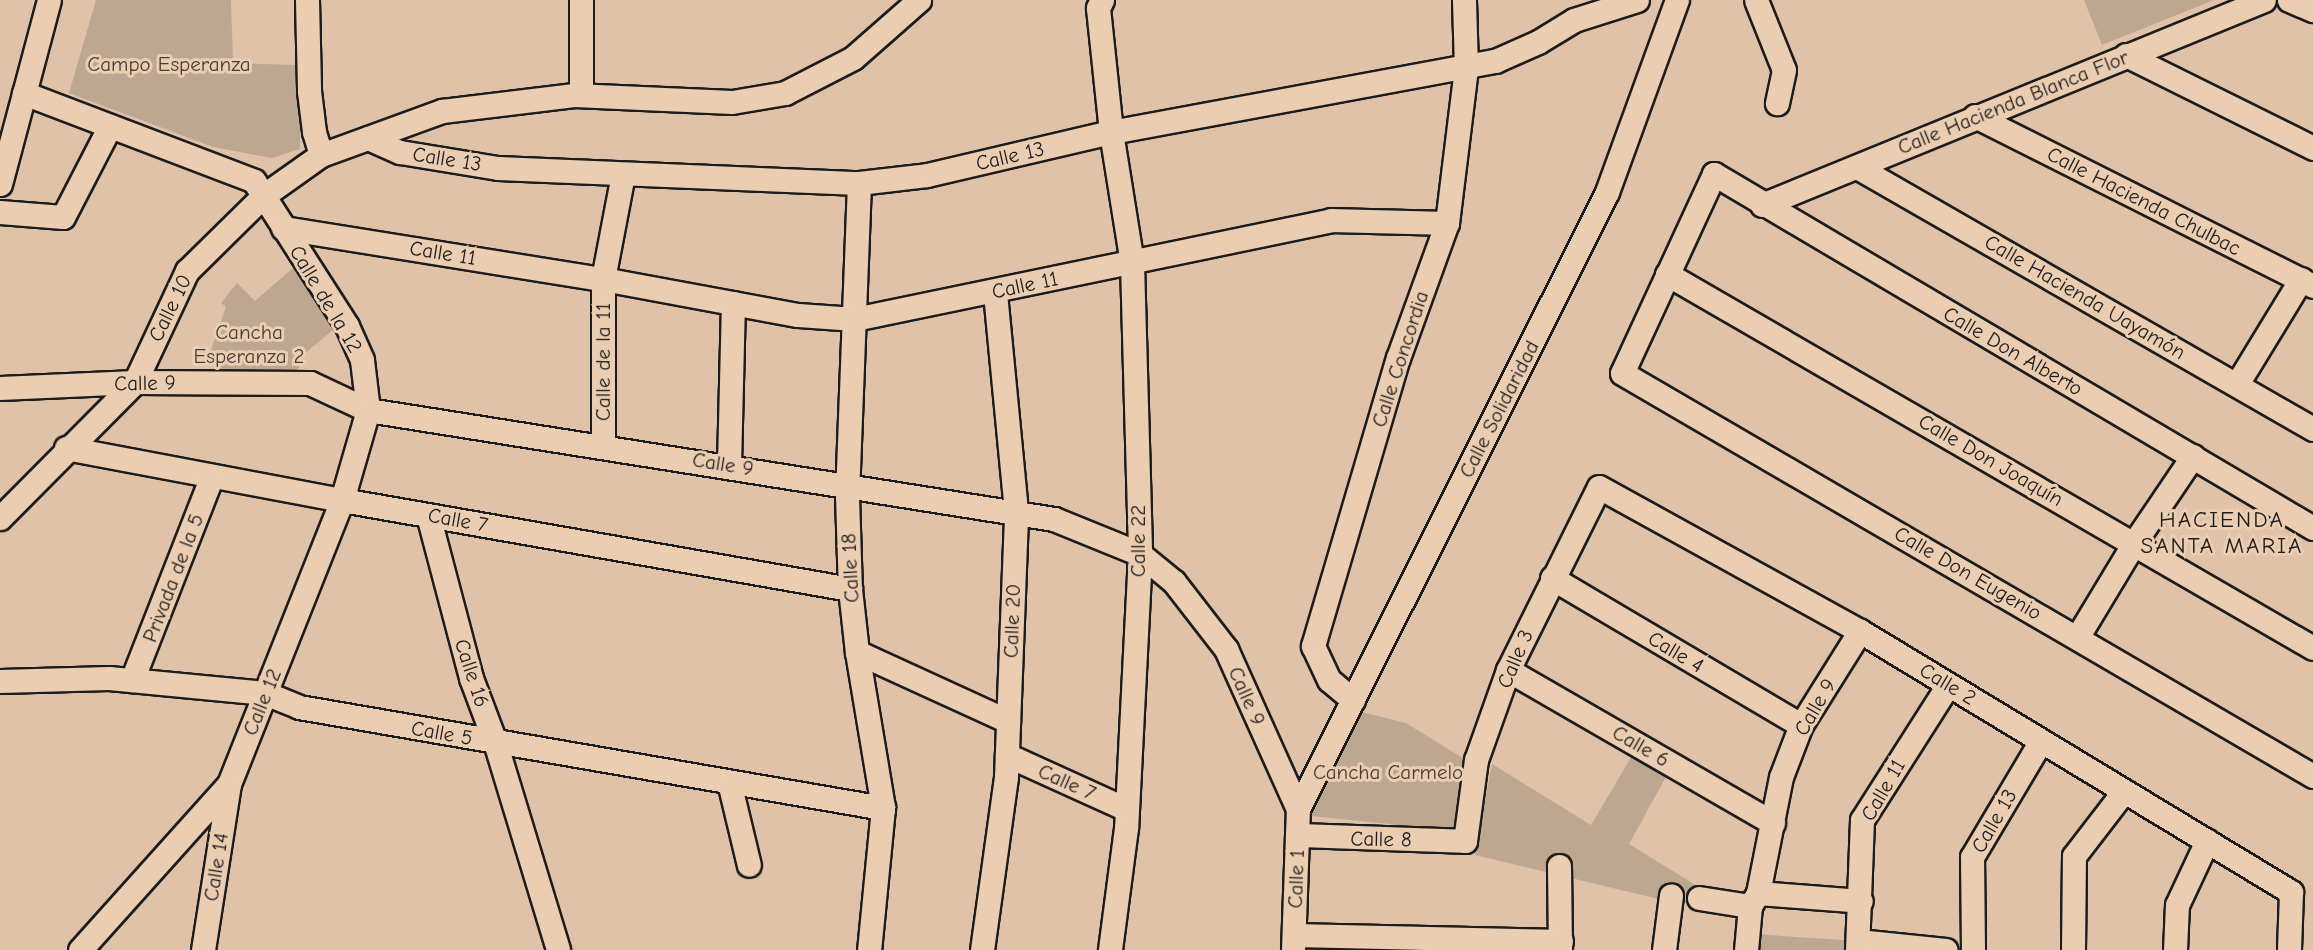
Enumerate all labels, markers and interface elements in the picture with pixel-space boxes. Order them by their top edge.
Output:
street label: Calle Hacienda Blanca Flor [1894,44,2132,160]
park label: Campo Esperanza [87,51,251,77]
street label: Calle 13 [973,136,1047,176]
street label: Calle 13 [411,141,483,177]
street label: Calle Hacienda Chulbac [2043,141,2245,261]
street label: Calle Hacienda Uayamón [1980,229,2190,365]
street label: Calle 11 [408,235,478,271]
street label: Calle de la 12 [284,241,368,357]
street label: Calle 11 [990,266,1060,304]
street label: Calle 10 [143,270,197,346]
street label: Calle Concordia [1366,288,1434,430]
street label: Calle Don Alberto [1939,301,2087,401]
street label: Calle de la 11 [590,303,616,421]
park label: Cancha Esperanza 2 [194,319,304,369]
street label: Calle Solidaridad [1454,336,1544,482]
street label: Calle 9 [114,370,176,396]
street label: Calle Don Joaquín [1914,408,2068,512]
street label: Calle 9 [691,447,755,481]
street label: Calle 7 [426,502,490,538]
street label: Calle 22 [1125,505,1151,577]
district label: HACIENDA SANTA MARIA [2142,506,2302,560]
street label: Privada de la 5 [137,510,209,646]
street label: Calle Don Eugenio [1890,521,2046,625]
street label: Calle 18 [836,533,864,603]
street label: Calle 20 [998,583,1026,659]
street label: Calle 3 [1491,626,1539,692]
street label: Calle 4 [1644,626,1708,678]
street label: Calle 16 [449,636,495,710]
street label: Calle 2 [1915,657,1981,711]
street label: Calle 9 [1223,663,1271,729]
street label: Calle 12 [237,665,287,739]
street label: Calle 9 [1789,674,1841,740]
street label: Calle 5 [409,715,475,751]
street label: Calle 6 [1608,720,1674,772]
street label: Calle 11 [1855,755,1911,825]
street label: Calle 7 [1034,758,1100,806]
park label: Cancha Carmelo [1313,759,1463,785]
street label: Calle 13 [1966,785,2022,857]
street label: Calle 8 [1350,826,1412,852]
street label: Calle 14 [198,831,234,903]
street label: Calle 1 [1282,849,1310,909]

